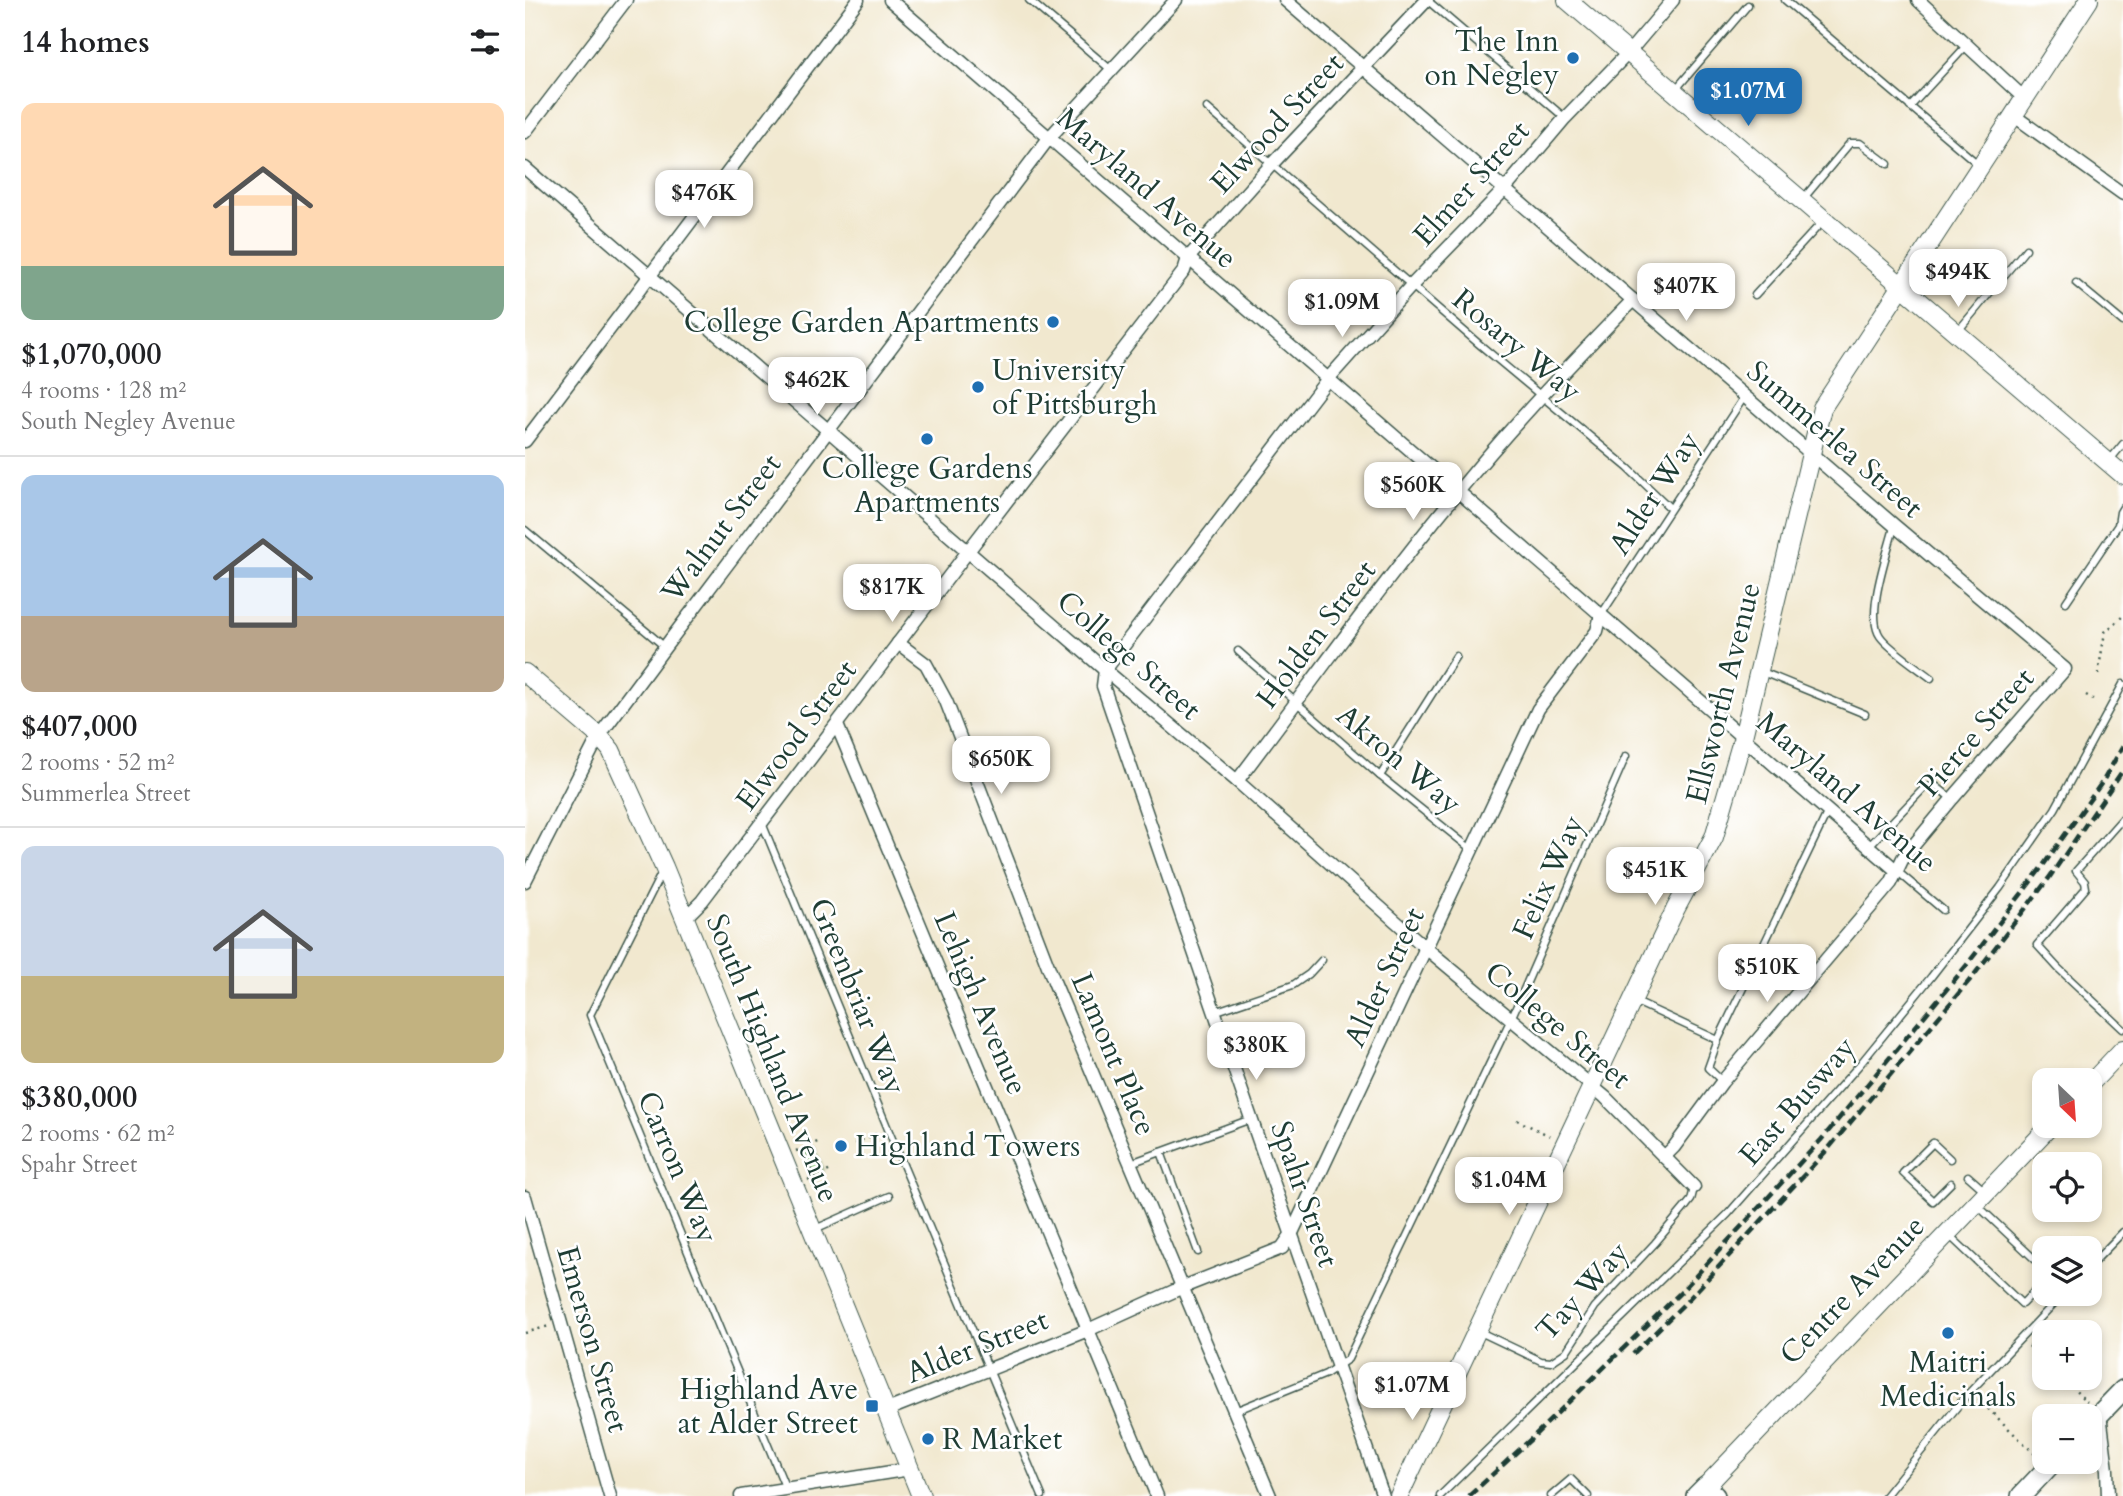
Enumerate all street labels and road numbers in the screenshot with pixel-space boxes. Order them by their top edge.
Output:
street label: Elwood Street [1201,44,1354,203]
street label: Maryland Avenue [1048,98,1246,278]
street label: Elmer Street [1404,111,1539,255]
street label: Rosary Way [1443,279,1590,412]
street label: Summerlea Street [1738,351,1932,528]
street label: Alder Way [1599,423,1710,563]
street label: Walnut Street [651,445,791,612]
street label: Holden Street [1247,551,1386,717]
street label: Ellsworth Avenue [1676,578,1771,808]
street label: College Street [1048,581,1210,730]
street label: Elwood Street [726,651,867,819]
street label: Pierce Street [1909,659,2044,806]
street label: Akron Way [1327,695,1470,824]
street label: Maryland Avenue [1748,702,1946,882]
street label: Felix Way [1503,809,1594,946]
street label: Greenbriar Way [799,892,916,1101]
street label: Alder Street [1334,900,1435,1054]
street label: Lehigh Avenue [924,905,1038,1101]
street label: South Highland Avenue [696,908,849,1208]
street label: College Street [1476,952,1640,1099]
street label: Lamont Place [1061,967,1166,1142]
street label: East Busway [1730,1028,1865,1175]
street label: Carron Way [627,1085,728,1249]
street label: Spahr Street [1260,1116,1349,1273]
street label: Centre Avenue [1771,1207,1934,1374]
street label: Tay Way [1527,1233,1638,1350]
street label: Emerson Street [546,1241,639,1438]
street label: Alder Street [900,1299,1055,1394]

